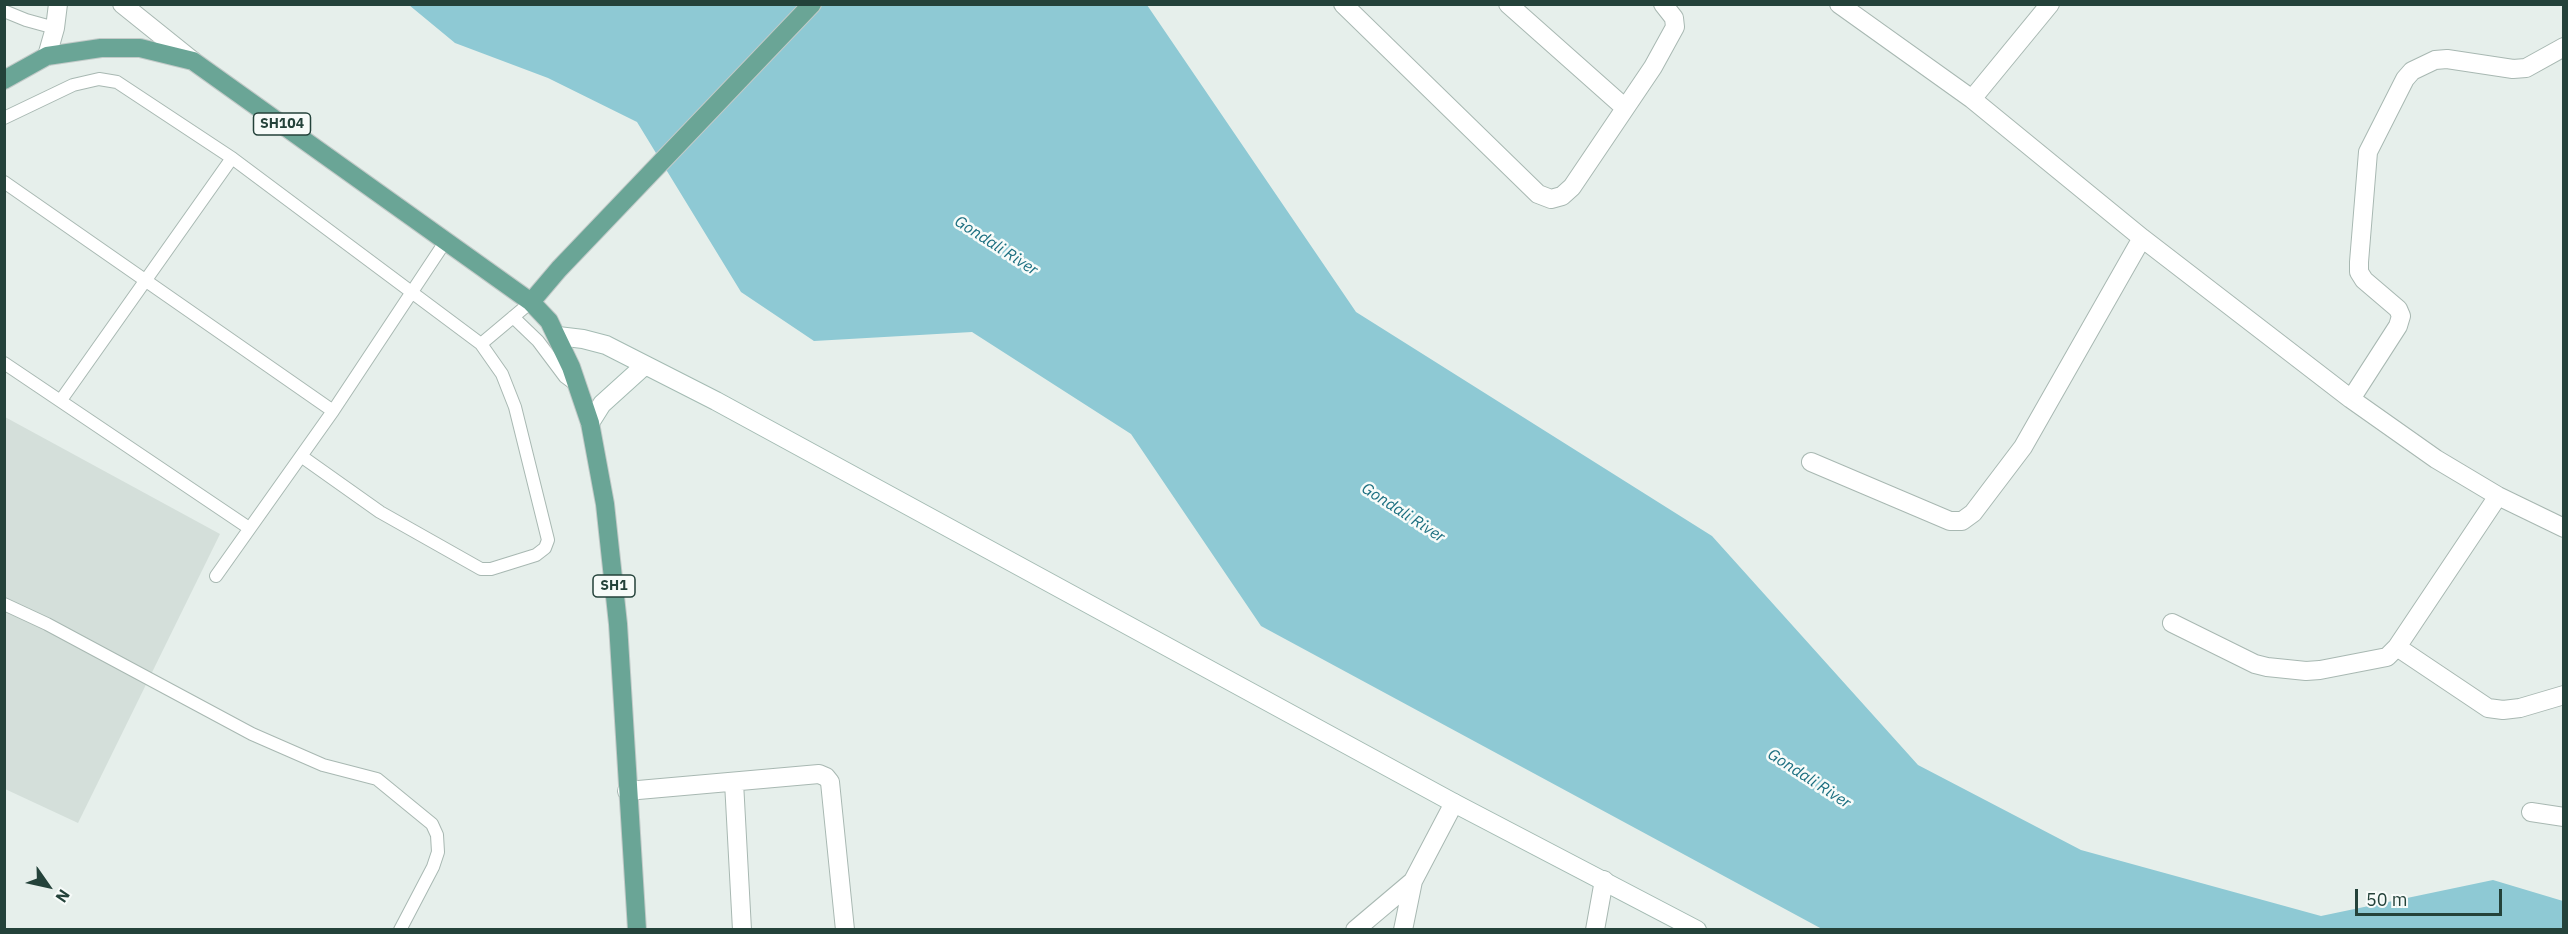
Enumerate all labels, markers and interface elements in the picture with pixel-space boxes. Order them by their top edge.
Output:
road number: SH104 [254,113,310,135]
water label: Gondali River [951,212,1041,280]
water label: Gondali River [1358,479,1448,547]
road number: SH1 [593,575,635,597]
water label: Gondali River [1764,745,1854,813]
north arrow [18,856,78,916]
scale bar [2358,877,2505,915]
text: N [51,886,74,906]
text: 50 m [2366,888,2408,911]

